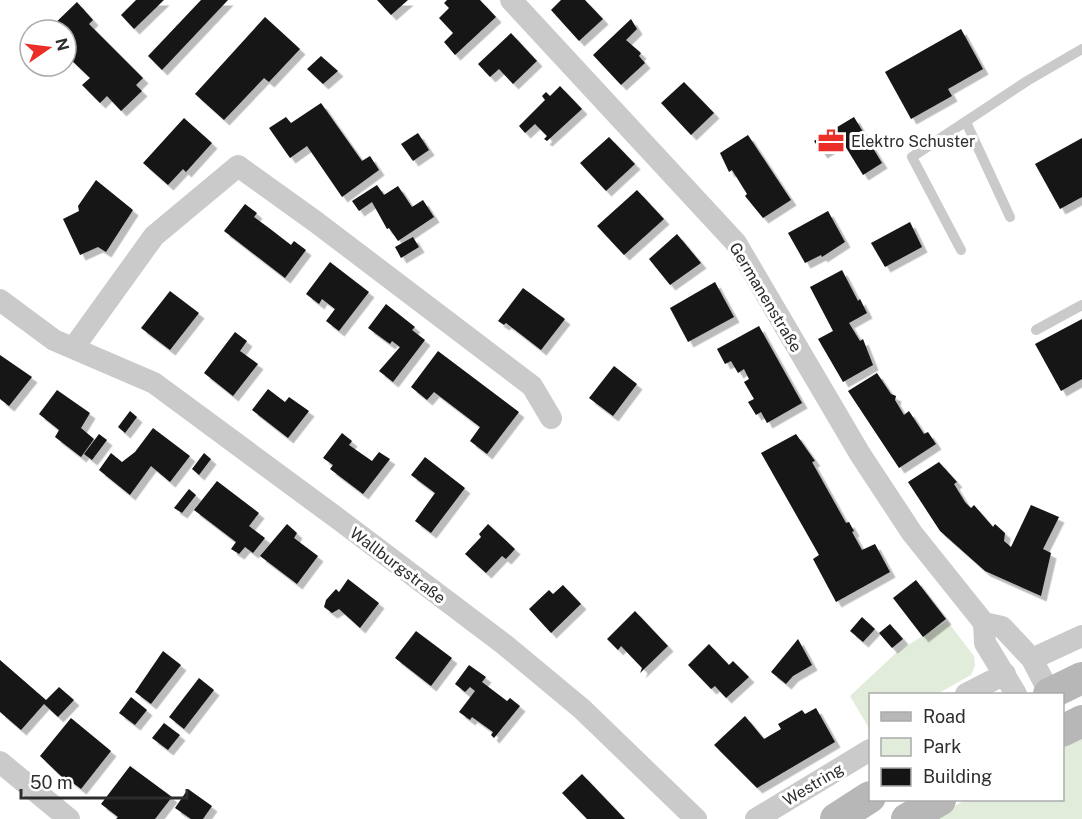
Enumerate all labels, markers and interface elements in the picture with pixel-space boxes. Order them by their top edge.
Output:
north arrow [18,18,78,78]
text: N [51,36,73,53]
office icon: Elektro Schuster [816,126,846,156]
place label: Elektro Schuster [851,132,975,151]
street label: Germanenstraße [725,239,806,356]
street label: Wallburgstraße [346,523,449,608]
legend [869,693,1064,801]
text: Road [923,706,966,727]
text: Park [923,736,961,757]
street label: Westring [780,759,847,810]
scale bar [21,762,188,800]
text: Building [923,766,992,787]
text: 50 m [30,772,73,793]

